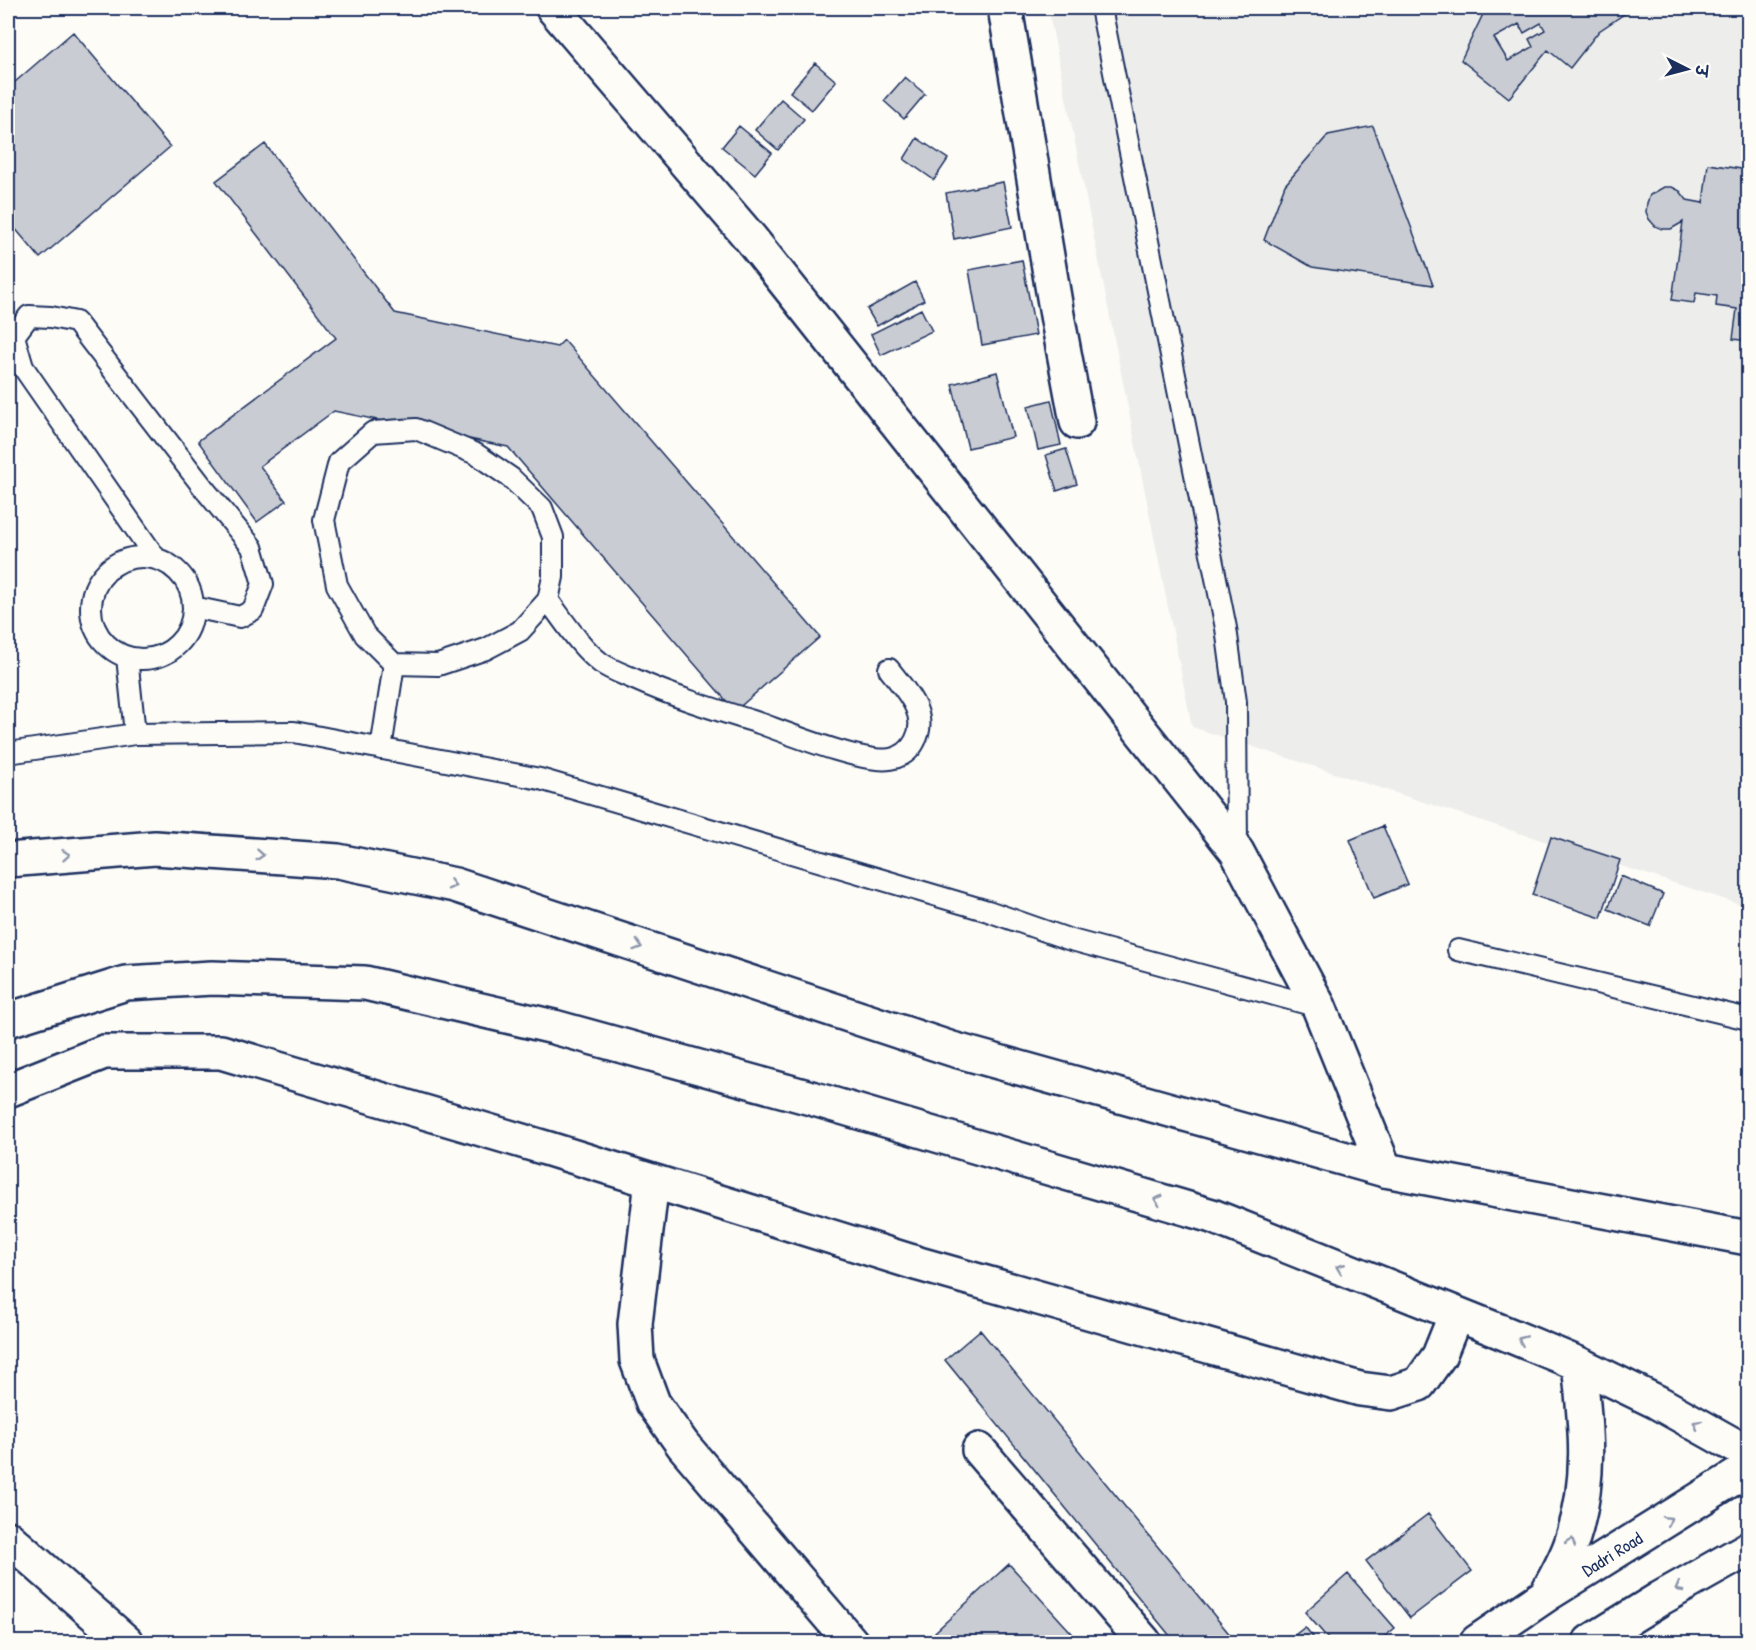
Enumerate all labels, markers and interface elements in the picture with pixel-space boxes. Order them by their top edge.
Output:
north arrow [1657,39,1717,99]
text: उ [1690,62,1714,78]
one-way arrow [256,848,265,861]
one-way arrow [61,849,70,862]
one-way arrow [447,878,457,890]
one-way arrow [632,938,643,951]
one-way arrow [1153,1195,1164,1207]
one-way arrow [1336,1263,1347,1275]
one-way arrow [1517,1335,1528,1347]
one-way arrow [1693,1420,1704,1431]
one-way arrow [1662,1515,1672,1527]
street label: Dadri Road [1577,1526,1647,1582]
one-way arrow [1563,1537,1576,1548]
one-way arrow [1675,1581,1685,1592]

